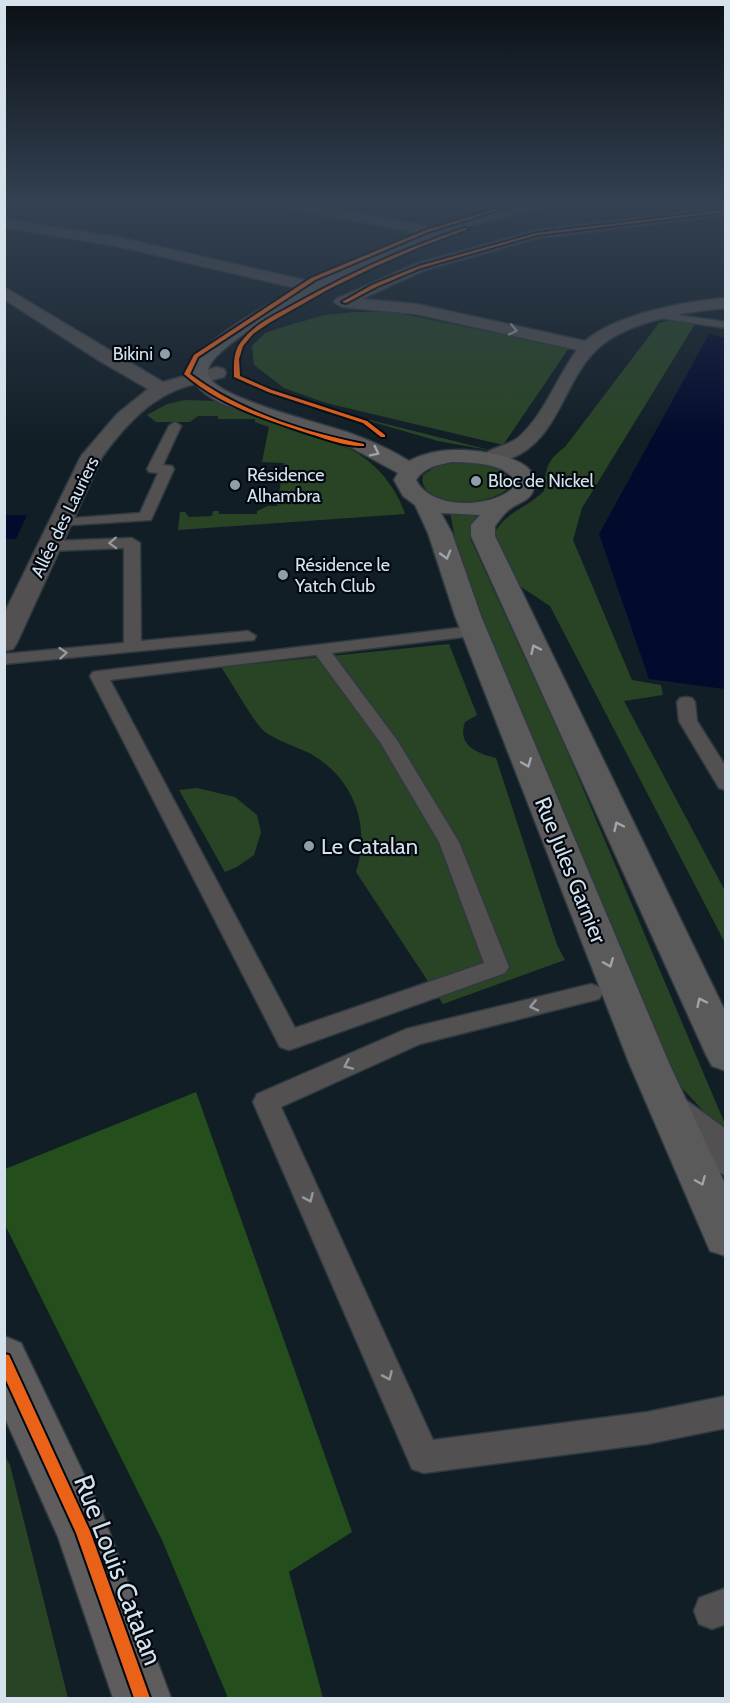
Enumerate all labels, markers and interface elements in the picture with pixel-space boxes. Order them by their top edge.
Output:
one-way arrow [507,323,517,336]
place label: Bikini [113,343,153,365]
marker: Bikini [158,347,172,361]
one-way arrow [368,444,379,456]
street label: Allée des Lauriers [26,453,104,581]
place label: Résidence Alhambra [247,464,325,507]
place label: Bloc de Nickel [488,470,595,492]
marker: Bloc de Nickel [469,474,483,488]
marker: Résidence Alhambra [228,478,242,492]
one-way arrow [109,537,118,550]
one-way arrow [439,549,451,560]
place label: Résidence le Yatch Club [294,554,390,597]
marker: Résidence le Yatch Club [276,568,290,582]
one-way arrow [530,645,542,656]
one-way arrow [58,647,67,660]
one-way arrow [520,756,532,767]
street label: Rue Jules Garnier [529,793,612,947]
one-way arrow [613,821,625,832]
place label: Le Catalan [321,833,418,860]
marker: Le Catalan [302,839,316,853]
one-way arrow [601,957,614,967]
one-way arrow [696,998,708,1009]
one-way arrow [529,999,539,1012]
one-way arrow [344,1058,355,1070]
one-way arrow [694,1174,706,1185]
one-way arrow [301,1191,313,1202]
one-way arrow [381,1370,393,1381]
street label: Rue Louis Catalan [67,1470,170,1670]

